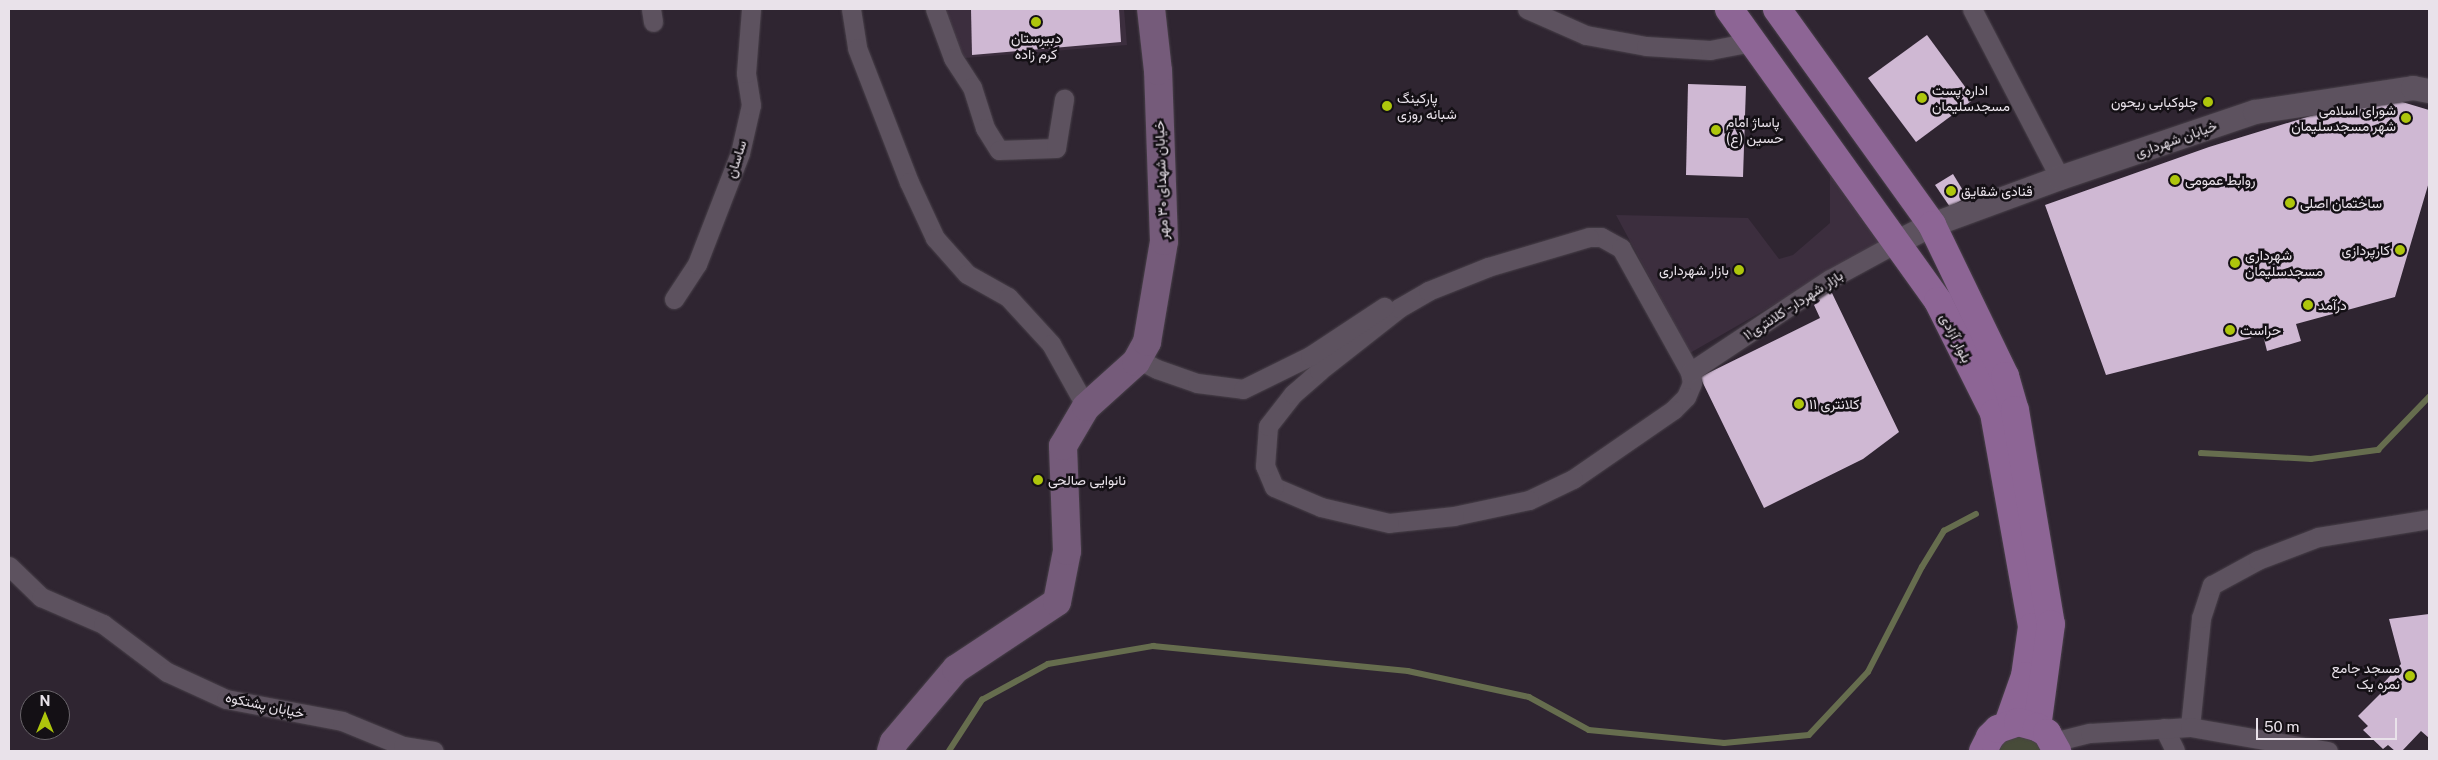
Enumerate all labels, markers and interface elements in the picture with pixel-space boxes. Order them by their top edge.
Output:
marker: دبیرستان کرم زاده [1030,16,1042,28]
place label: دبیرستان کرم زاده [1011,30,1061,62]
place label: اداره پست مسجدسلیمان [1932,82,2010,114]
place label: پارکینگ شبانه روزی [1397,90,1457,122]
marker: اداره پست مسجدسلیمان [1916,92,1928,104]
place label: چلوکبابی ریحون [2111,94,2198,110]
marker: چلوکبابی ریحون [2202,96,2214,108]
marker: پارکینگ شبانه روزی [1381,100,1393,112]
place label: شورای اسلامی شهر مسجدسلیمان [2291,102,2396,134]
marker: شورای اسلامی شهر مسجدسلیمان [2400,112,2412,124]
place label: پاساژ امام حسین (ع) [1726,114,1783,146]
street label: خیابان شهرداری [2133,117,2219,161]
street label: خیابان شهدای ۳۰ مهر [1151,120,1171,240]
marker: پاساژ امام حسین (ع) [1710,124,1722,136]
street label: ساسان [722,138,750,180]
place label: روابط عمومی [2185,172,2256,188]
marker: روابط عمومی [2169,174,2181,186]
place label: قنادی شقایق [1961,183,2033,199]
marker: قنادی شقایق [1945,185,1957,197]
place label: ساختمان اصلی [2300,195,2382,211]
marker: ساختمان اصلی [2284,197,2296,209]
place label: کارپردازی [2342,242,2390,258]
marker: کارپردازی [2394,244,2406,256]
place label: شهرداری مسجدسلیمان [2245,247,2323,280]
marker: شهرداری مسجدسلیمان [2229,257,2241,269]
place label: بازار شهرداری [1659,262,1729,278]
marker: بازار شهرداری [1733,264,1745,276]
street label: بازار شهردار - کلانتری۱۱ [1738,265,1848,345]
place label: درآمد [2318,297,2347,313]
marker: درآمد [2302,299,2314,311]
street label: بلوار آزادی [1936,311,1976,365]
place label: حراست [2240,322,2281,338]
marker: حراست [2224,324,2236,336]
place label: کلانتری ۱۱ [1809,396,1859,412]
marker: کلانتری ۱۱ [1793,398,1805,410]
place label: نانوایی صالحی [1048,472,1126,488]
marker: نانوایی صالحی [1032,474,1044,486]
place label: مسجد جامع نمره یک [2331,660,2400,692]
marker: مسجد جامع نمره یک [2404,670,2416,682]
street label: خیابان پشتکوه [224,688,306,722]
north arrow [20,690,70,740]
text: N [40,693,50,709]
scale bar [2258,708,2399,740]
text: 50 m [2264,718,2299,735]

